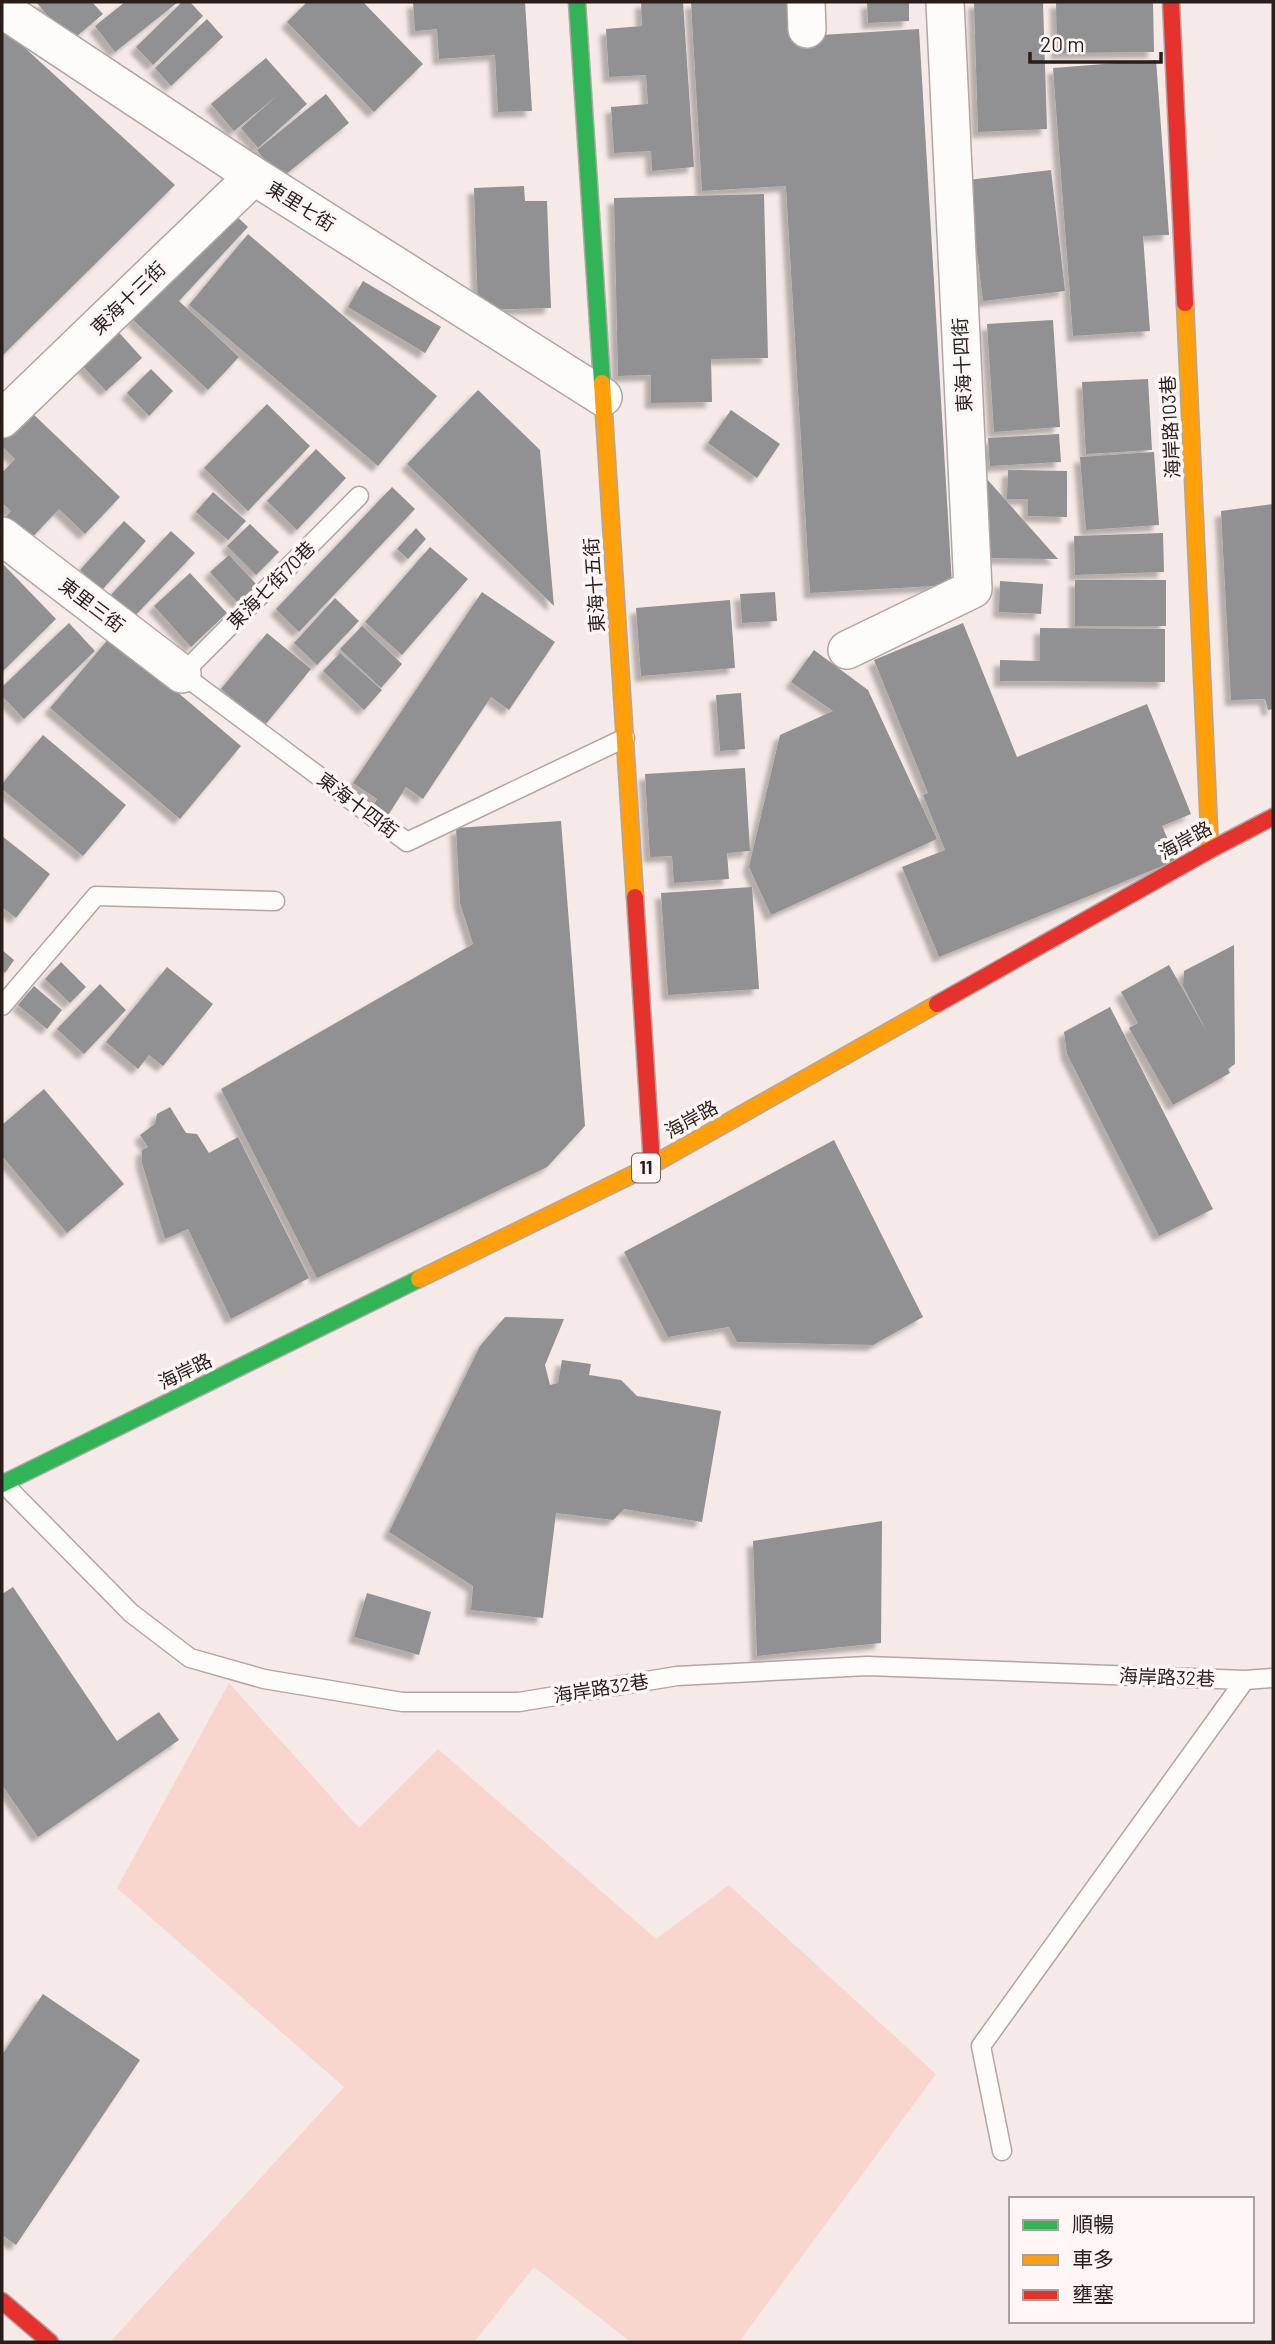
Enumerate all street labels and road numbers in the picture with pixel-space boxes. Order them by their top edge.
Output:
street label: 東里七街 [263,176,340,235]
street label: 東海十三街 [85,256,170,339]
street label: 東海十四街 [948,317,975,413]
street label: 海岸路103巷 [1155,375,1184,479]
street label: 東海七街70巷 [222,536,319,633]
street label: 東海十五街 [579,537,608,633]
street label: 東里三街 [55,573,130,637]
street label: 東海十四街 [313,767,403,842]
street label: 海岸路 [1154,816,1215,863]
street label: 海岸路 [660,1095,721,1142]
road number: 11 [632,1154,660,1182]
street label: 海岸路 [154,1348,215,1393]
street label: 海岸路32巷 [1119,1663,1215,1690]
street label: 海岸路32巷 [552,1669,650,1706]

